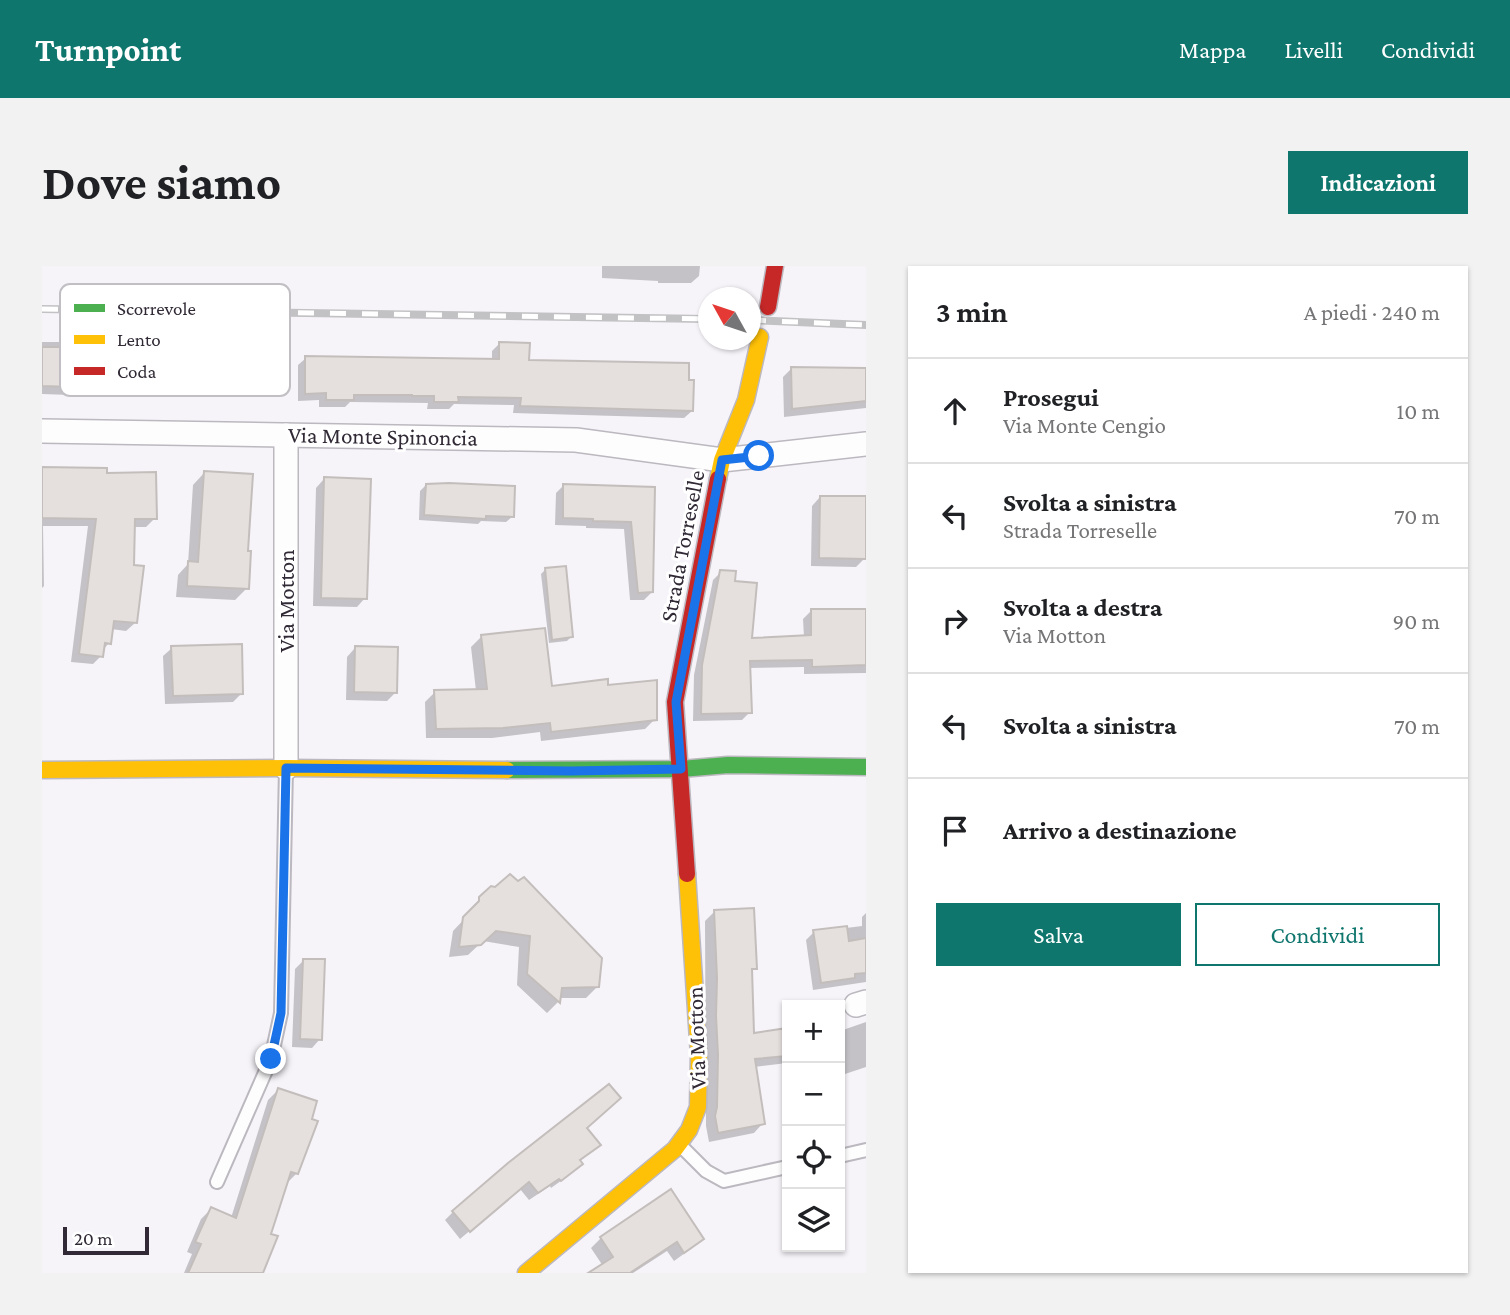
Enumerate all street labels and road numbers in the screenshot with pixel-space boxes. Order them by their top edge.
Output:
street label: Via Monte Spinoncia [288,421,478,451]
street label: Strada Torreselle [655,468,709,624]
street label: Via Motton [273,549,299,653]
street label: Via Motton [681,986,711,1090]

